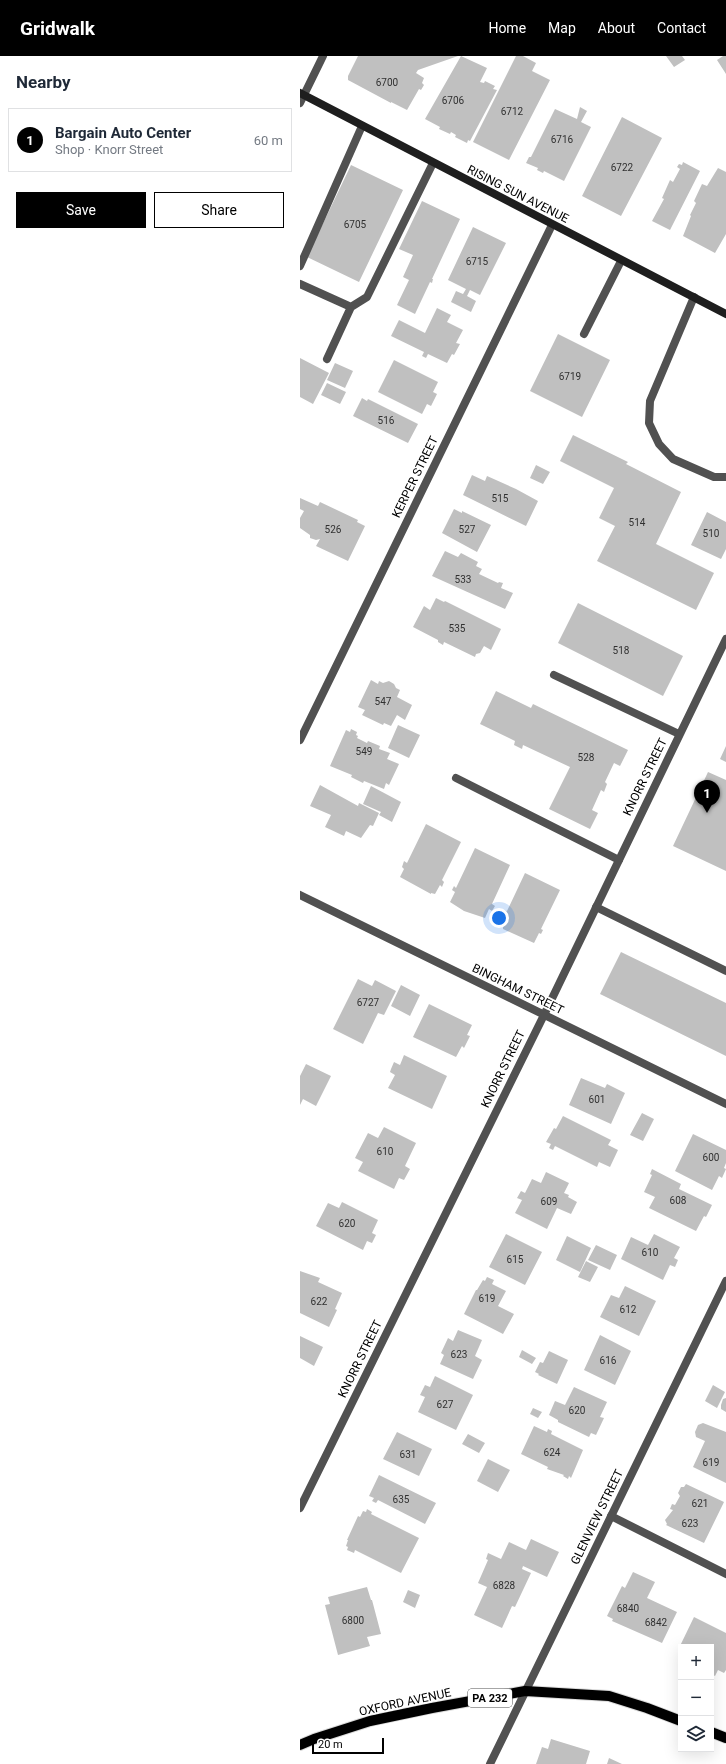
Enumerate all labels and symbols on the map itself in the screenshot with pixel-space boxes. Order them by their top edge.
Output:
house number: 6700 [376,77,399,88]
house number: 6706 [442,95,465,106]
house number: 6712 [501,106,524,117]
house number: 6716 [551,134,574,145]
street label: RISING SUN AVENUE [465,162,571,226]
house number: 6722 [611,162,634,173]
house number: 6705 [344,219,367,230]
house number: 6715 [466,256,489,267]
house number: 6719 [559,371,581,382]
house number: 516 [378,415,395,426]
street label: KERPER STREET [389,434,441,520]
house number: 515 [492,493,509,504]
house number: 514 [629,517,646,528]
house number: 526 [325,524,342,535]
house number: 527 [459,524,476,535]
house number: 510 [703,528,720,539]
house number: 533 [455,574,471,585]
house number: 535 [449,623,466,634]
house number: 518 [613,645,630,656]
house number: 547 [375,696,392,707]
street label: KNORR STREET [620,736,670,818]
house number: 549 [356,746,372,757]
house number: 528 [578,752,595,763]
pin: 1 [694,780,720,813]
your location [489,908,509,928]
street label: BINGHAM STREET [470,961,566,1017]
house number: 6727 [357,997,380,1008]
street label: KNORR STREET [478,1028,528,1110]
house number: 601 [589,1094,605,1105]
house number: 610 [377,1146,394,1157]
house number: 600 [703,1152,720,1163]
house number: 608 [670,1195,687,1206]
house number: 609 [541,1196,557,1207]
house number: 620 [339,1218,356,1229]
house number: 610 [642,1247,659,1258]
house number: 615 [507,1254,524,1265]
house number: 619 [479,1293,495,1304]
house number: 622 [311,1296,328,1307]
house number: 612 [620,1304,637,1315]
street label: KNORR STREET [335,1318,385,1400]
house number: 623 [451,1349,467,1360]
house number: 616 [600,1355,617,1366]
house number: 627 [437,1399,454,1410]
house number: 620 [569,1405,586,1416]
house number: 624 [544,1447,561,1458]
house number: 631 [400,1449,416,1460]
house number: 619 [703,1457,719,1468]
street label: GLENVIEW STREET [568,1467,626,1567]
house number: 635 [393,1494,410,1505]
house number: 621 [692,1498,708,1509]
house number: 623 [682,1518,698,1529]
house number: 6828 [493,1580,516,1591]
house number: 6840 [617,1603,640,1614]
house number: 6800 [342,1615,365,1626]
house number: 6842 [645,1617,668,1628]
street label: OXFORD AVENUE [358,1685,452,1719]
road number: PA 232 [468,1689,512,1707]
scale bar [312,1736,384,1755]

